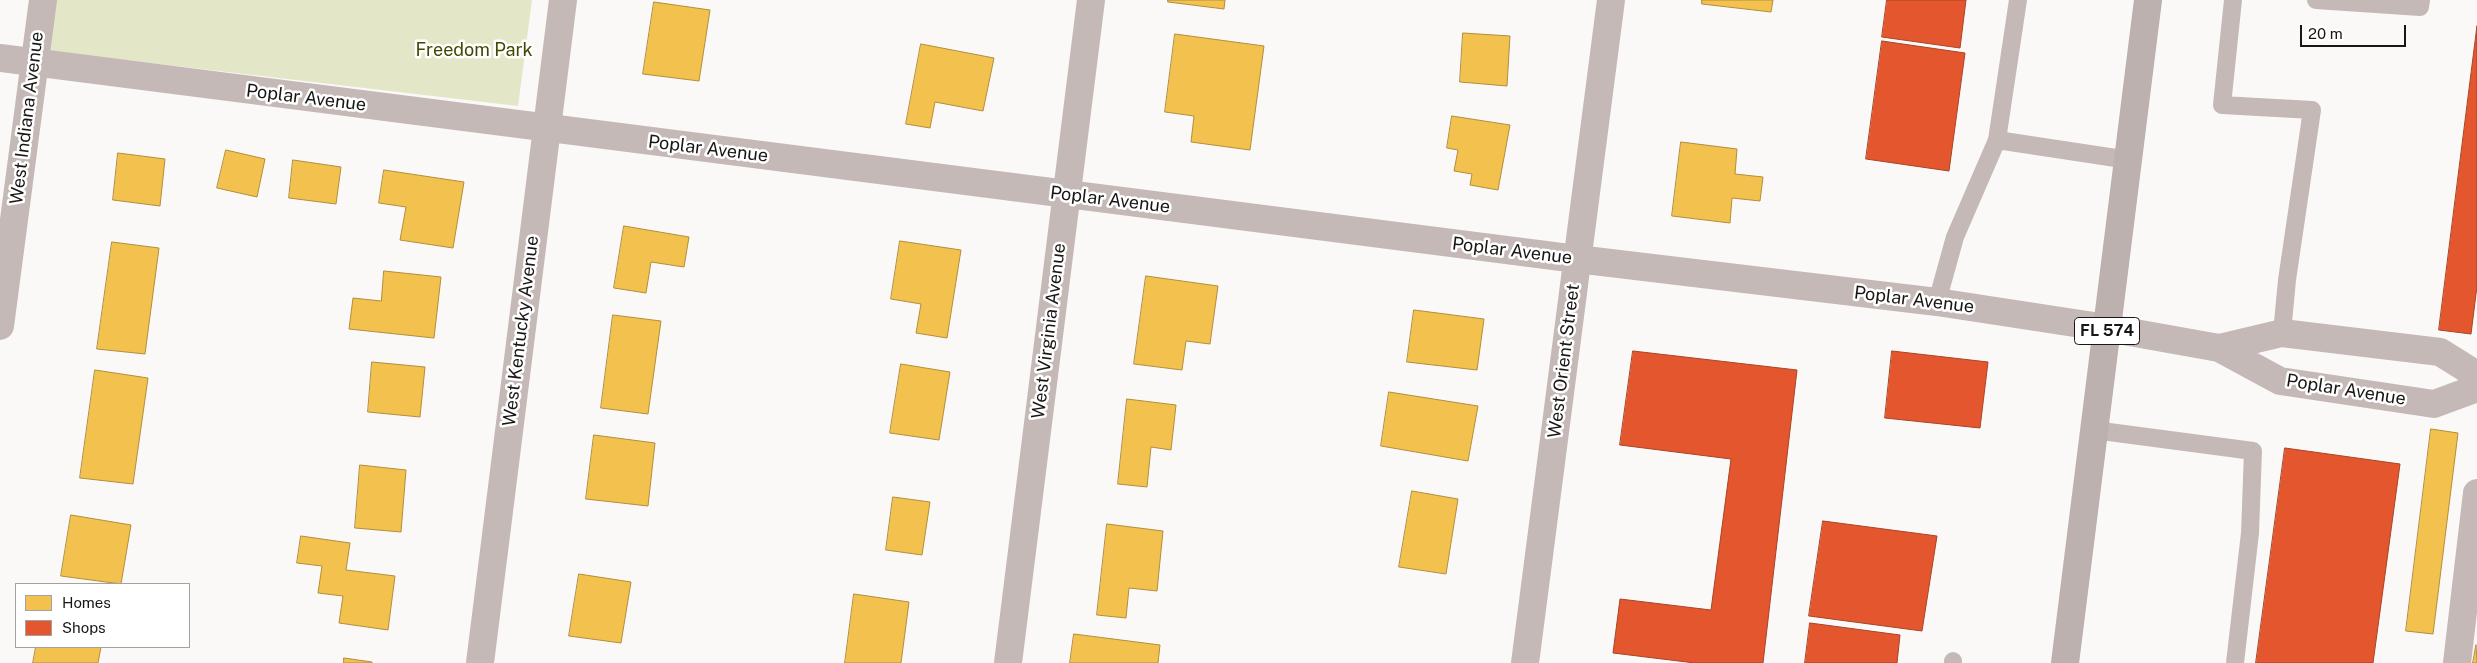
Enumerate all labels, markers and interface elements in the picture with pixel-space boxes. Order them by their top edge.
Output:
scale bar [2302,15,2408,47]
text: 20 m [2308,25,2343,42]
street label: West Indiana Avenue [6,30,48,206]
park label: Freedom Park [415,39,533,61]
street label: Poplar Avenue [245,80,367,116]
street label: Poplar Avenue [647,131,769,167]
street label: Poplar Avenue [1049,182,1171,218]
street label: Poplar Avenue [1451,233,1573,269]
street label: West Kentucky Avenue [499,234,543,428]
street label: West Virginia Avenue [1027,242,1071,420]
street label: Poplar Avenue [1853,282,1975,318]
street label: West Orient Street [1544,283,1584,439]
road number: FL 574 [2074,318,2140,344]
street label: Poplar Avenue [2285,370,2407,410]
legend [15,583,190,648]
text: Homes [62,594,111,611]
text: Shops [62,619,106,636]

